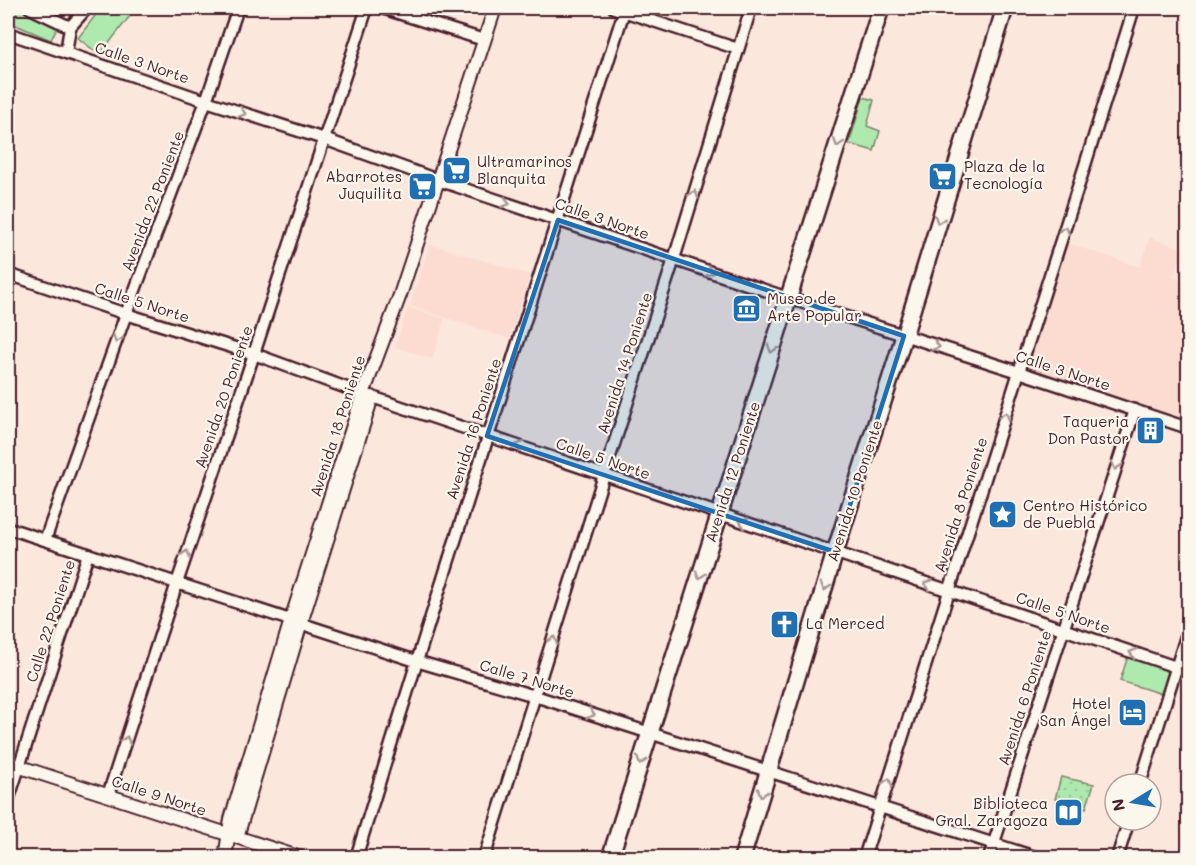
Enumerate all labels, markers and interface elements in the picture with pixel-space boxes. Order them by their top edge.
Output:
street label: Calle 3 Norte [92,37,192,88]
one-way arrow [236,105,247,118]
street label: Avenida 22 Poniente [116,128,188,274]
one-way arrow [833,137,846,148]
place label: Ultramarinos Blanquita [477,151,572,188]
supermarket icon: Ultramarinos Blanquita [440,155,472,187]
place label: Plaza de la Tecnología [964,156,1045,193]
supermarket icon: Plaza de la Tecnología [927,160,959,192]
place label: Abarrotes Juquilita [326,166,402,203]
supermarket icon: Abarrotes Juquilita [407,170,439,202]
one-way arrow [687,189,699,200]
street label: Calle 3 Norte [552,193,652,244]
one-way arrow [500,195,511,208]
one-way arrow [934,214,947,225]
one-way arrow [1057,225,1070,236]
one-way arrow [704,264,715,277]
street label: Calle 5 Norte [92,277,192,327]
place label: Museo de Arte Popular [767,288,862,325]
street label: Avenida 14 Poniente [592,290,656,436]
museum icon: Museo de Arte Popular [730,292,762,324]
street label: Avenida 20 Poniente [189,323,257,471]
one-way arrow [112,333,125,344]
one-way arrow [930,338,941,351]
one-way arrow [767,343,779,354]
street label: Calle 3 Norte [1013,345,1113,395]
street label: Avenida 18 Poniente [305,352,369,499]
street label: Avenida 16 Poniente [441,355,505,502]
street label: Avenida 12 Poniente [700,399,764,545]
one-way arrow [998,411,1010,422]
place label: Taqueria Don Pastor [1048,411,1129,448]
building icon: Taqueria Don Pastor [1134,415,1166,447]
street label: Avenida 10 Poniente [822,417,886,564]
street label: Calle 5 Norte [553,433,653,484]
street label: Avenida 8 Poniente [929,435,991,575]
one-way arrow [514,441,525,453]
one-way arrow [1111,460,1124,471]
place label: Centro Histórico de Puebla [1023,495,1147,532]
place icon: Centro Histórico de Puebla [986,499,1018,531]
one-way arrow [738,516,749,529]
one-way arrow [179,549,192,560]
street label: Calle 22 Poniente [21,557,79,684]
one-way arrow [695,569,707,580]
one-way arrow [923,578,934,591]
one-way arrow [820,581,832,592]
street label: Calle 5 Norte [1013,587,1113,638]
church icon: La Merced [769,608,801,640]
place label: La Merced [806,613,884,633]
street label: Avenida 6 Poniente [993,628,1055,768]
one-way arrow [546,635,558,646]
one-way arrow [1128,647,1139,660]
street label: Calle 7 Norte [477,654,577,702]
place label: Hotel San Ángel [1040,693,1111,730]
hotel icon: Hotel San Ángel [1116,697,1148,729]
one-way arrow [585,707,596,719]
one-way arrow [119,735,131,746]
one-way arrow [636,755,648,766]
street label: Calle 9 Norte [109,770,209,820]
north arrow [1103,772,1163,832]
one-way arrow [881,777,893,788]
one-way arrow [756,787,769,798]
place label: Biblioteca Gral. Zaragoza [935,793,1048,830]
library icon: Biblioteca Gral. Zaragoza [1053,797,1085,829]
text: N [1106,797,1129,813]

